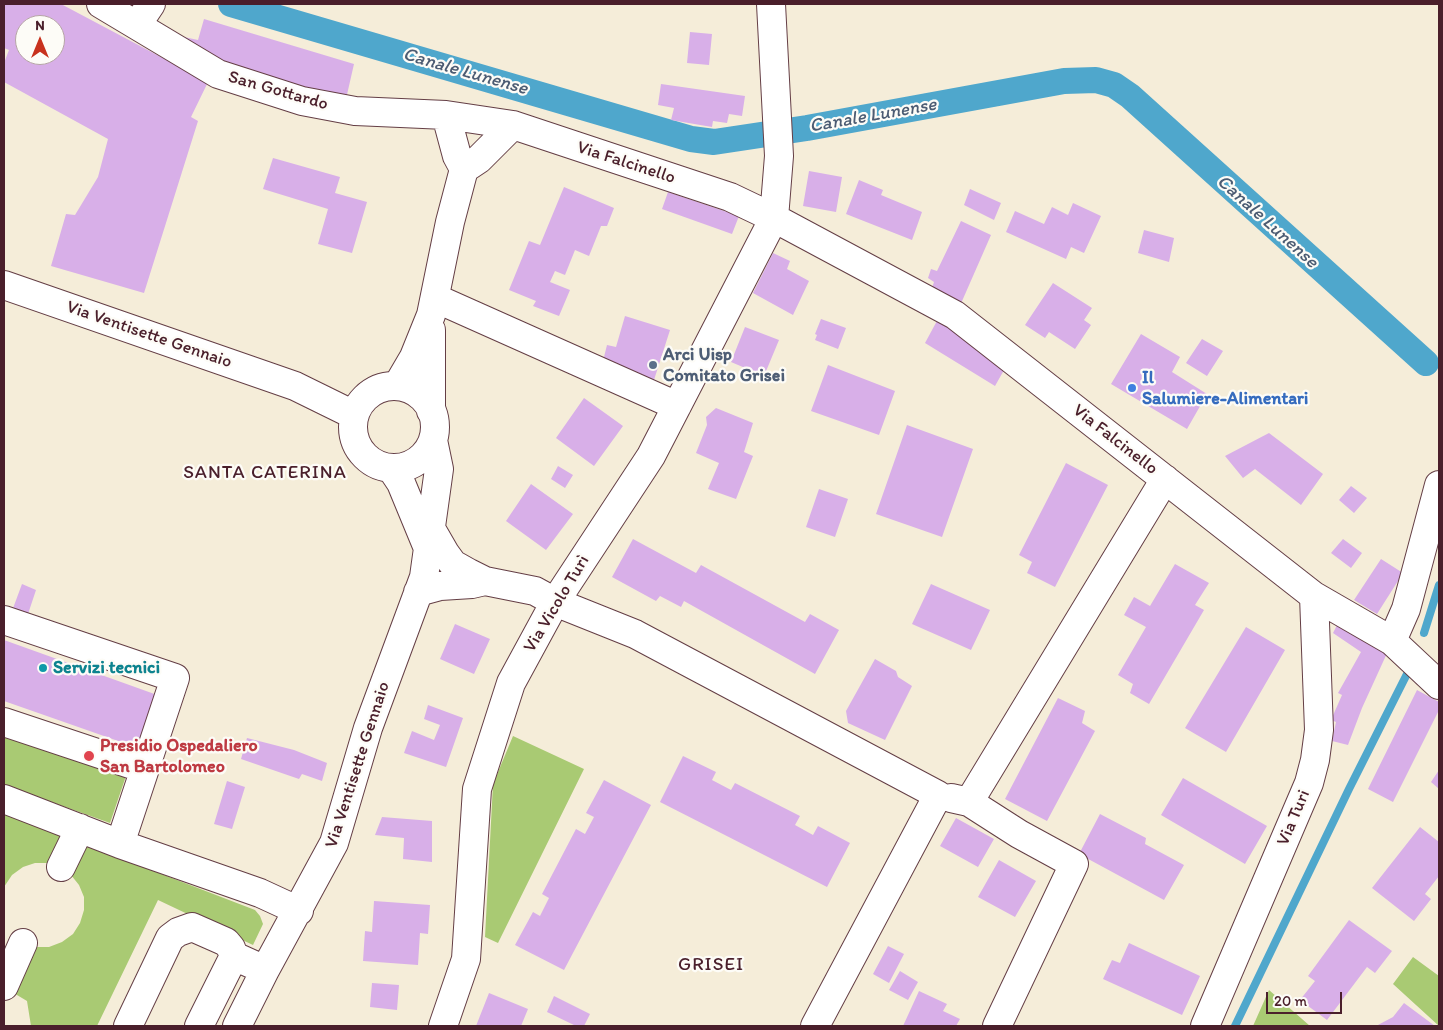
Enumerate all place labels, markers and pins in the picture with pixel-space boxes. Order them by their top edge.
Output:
place label: Arci Uisp Comitato Grisei [663,344,785,386]
marker: Arci Uisp Comitato Grisei [647,359,659,371]
place label: Il Salumiere-Alimentari [1142,367,1308,409]
marker: Il Salumiere-Alimentari [1126,382,1138,394]
place label: Servizi tecnici [53,657,160,679]
marker: Servizi tecnici [37,662,49,674]
place label: Presidio Ospedaliero San Bartolomeo [100,735,258,778]
marker: Presidio Ospedaliero San Bartolomeo [82,749,96,763]

